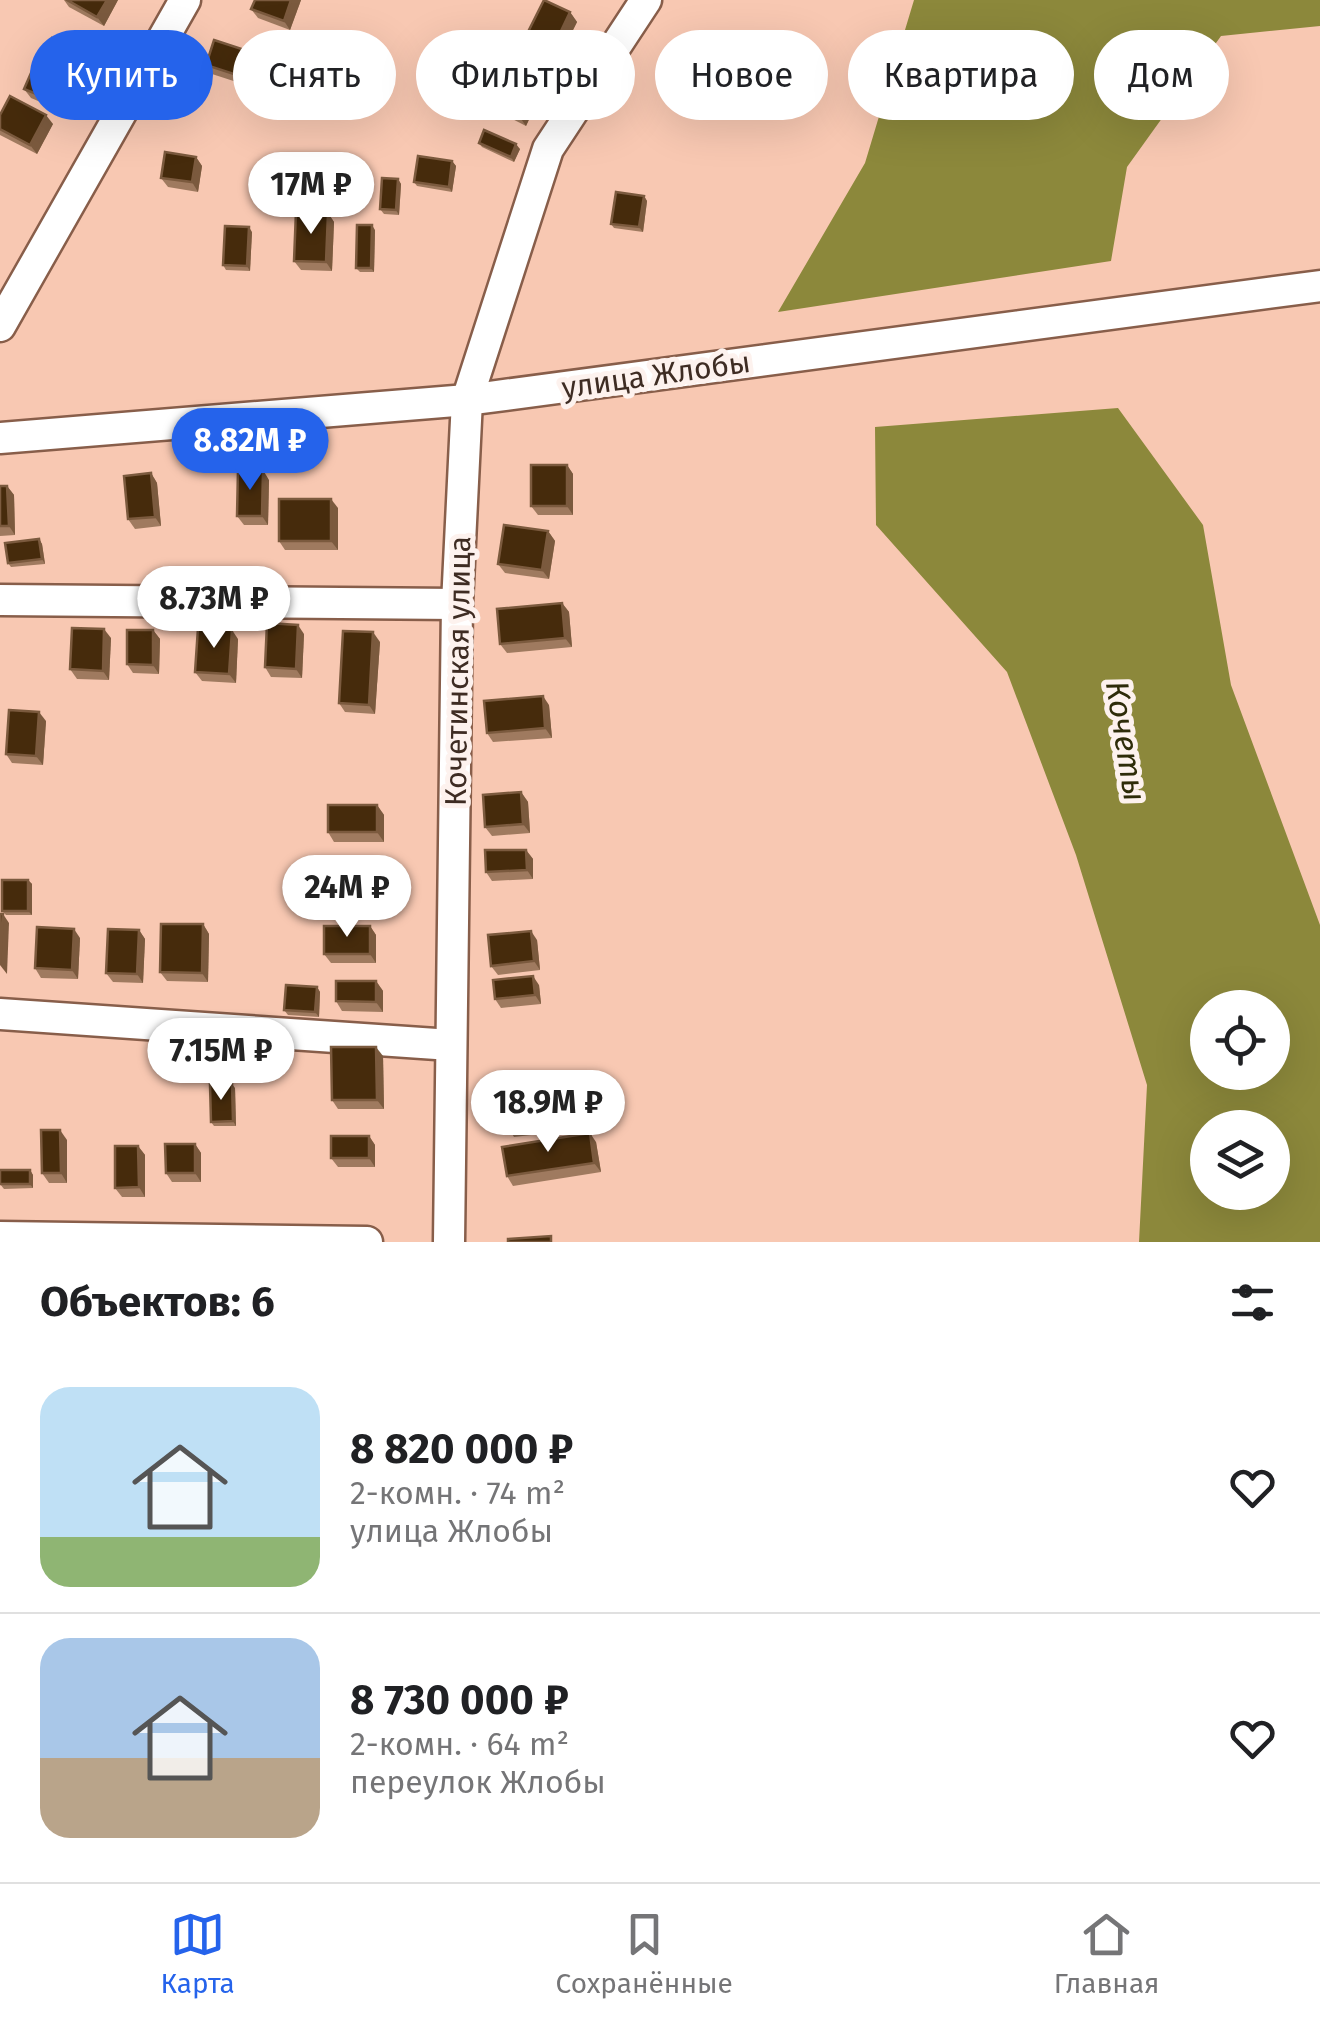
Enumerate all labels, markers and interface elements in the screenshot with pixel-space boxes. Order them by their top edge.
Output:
chip: Купить [30,30,213,120]
chip: Снять [233,30,396,120]
chip: Фильтры [416,30,635,120]
chip: Новое [655,30,828,120]
chip: Квартира [848,30,1074,120]
chip: Дом [1094,30,1229,120]
pin: 17M ₽ [241,152,381,237]
text: 17M ₽ [270,165,352,203]
street label: улица Жлобы [559,344,753,406]
pin: 8.82M ₽ [158,408,342,493]
text: 8.82M ₽ [194,421,306,459]
street label: Кочетинская улица [438,536,478,806]
pin: 8.73M ₽ [122,566,306,651]
text: 8.73M ₽ [159,579,269,617]
water label: Кочеты [1098,678,1154,804]
pin: 24M ₽ [277,855,417,940]
text: 24M ₽ [304,868,390,906]
map controls [1190,990,1290,1210]
button: locate [1190,990,1290,1090]
pin: 7.15M ₽ [129,1018,313,1103]
text: 7.15M ₽ [169,1031,273,1069]
pin: 18.9M ₽ [456,1070,640,1155]
text: 18.9M ₽ [493,1083,603,1121]
button: layers [1190,1110,1290,1210]
icon: filters [1225,1275,1280,1330]
text: Объектов: 6 [40,1277,275,1327]
text: 8 820 000 ₽ [350,1424,573,1474]
icon: home [120,1427,240,1547]
icon: heart [1225,1460,1280,1515]
text: 2-комн. · 74 m² [350,1474,565,1512]
text: улица Жлобы [350,1512,553,1550]
text: 8 730 000 ₽ [350,1675,569,1725]
icon: home [120,1678,240,1798]
icon: heart [1225,1711,1280,1766]
text: 2-комн. · 64 m² [350,1725,569,1763]
text: переулок Жлобы [350,1763,606,1801]
tab: Карта [160,1907,235,2000]
tab: Сохранённые [556,1907,733,2000]
tab: Главная [1054,1907,1160,2000]

